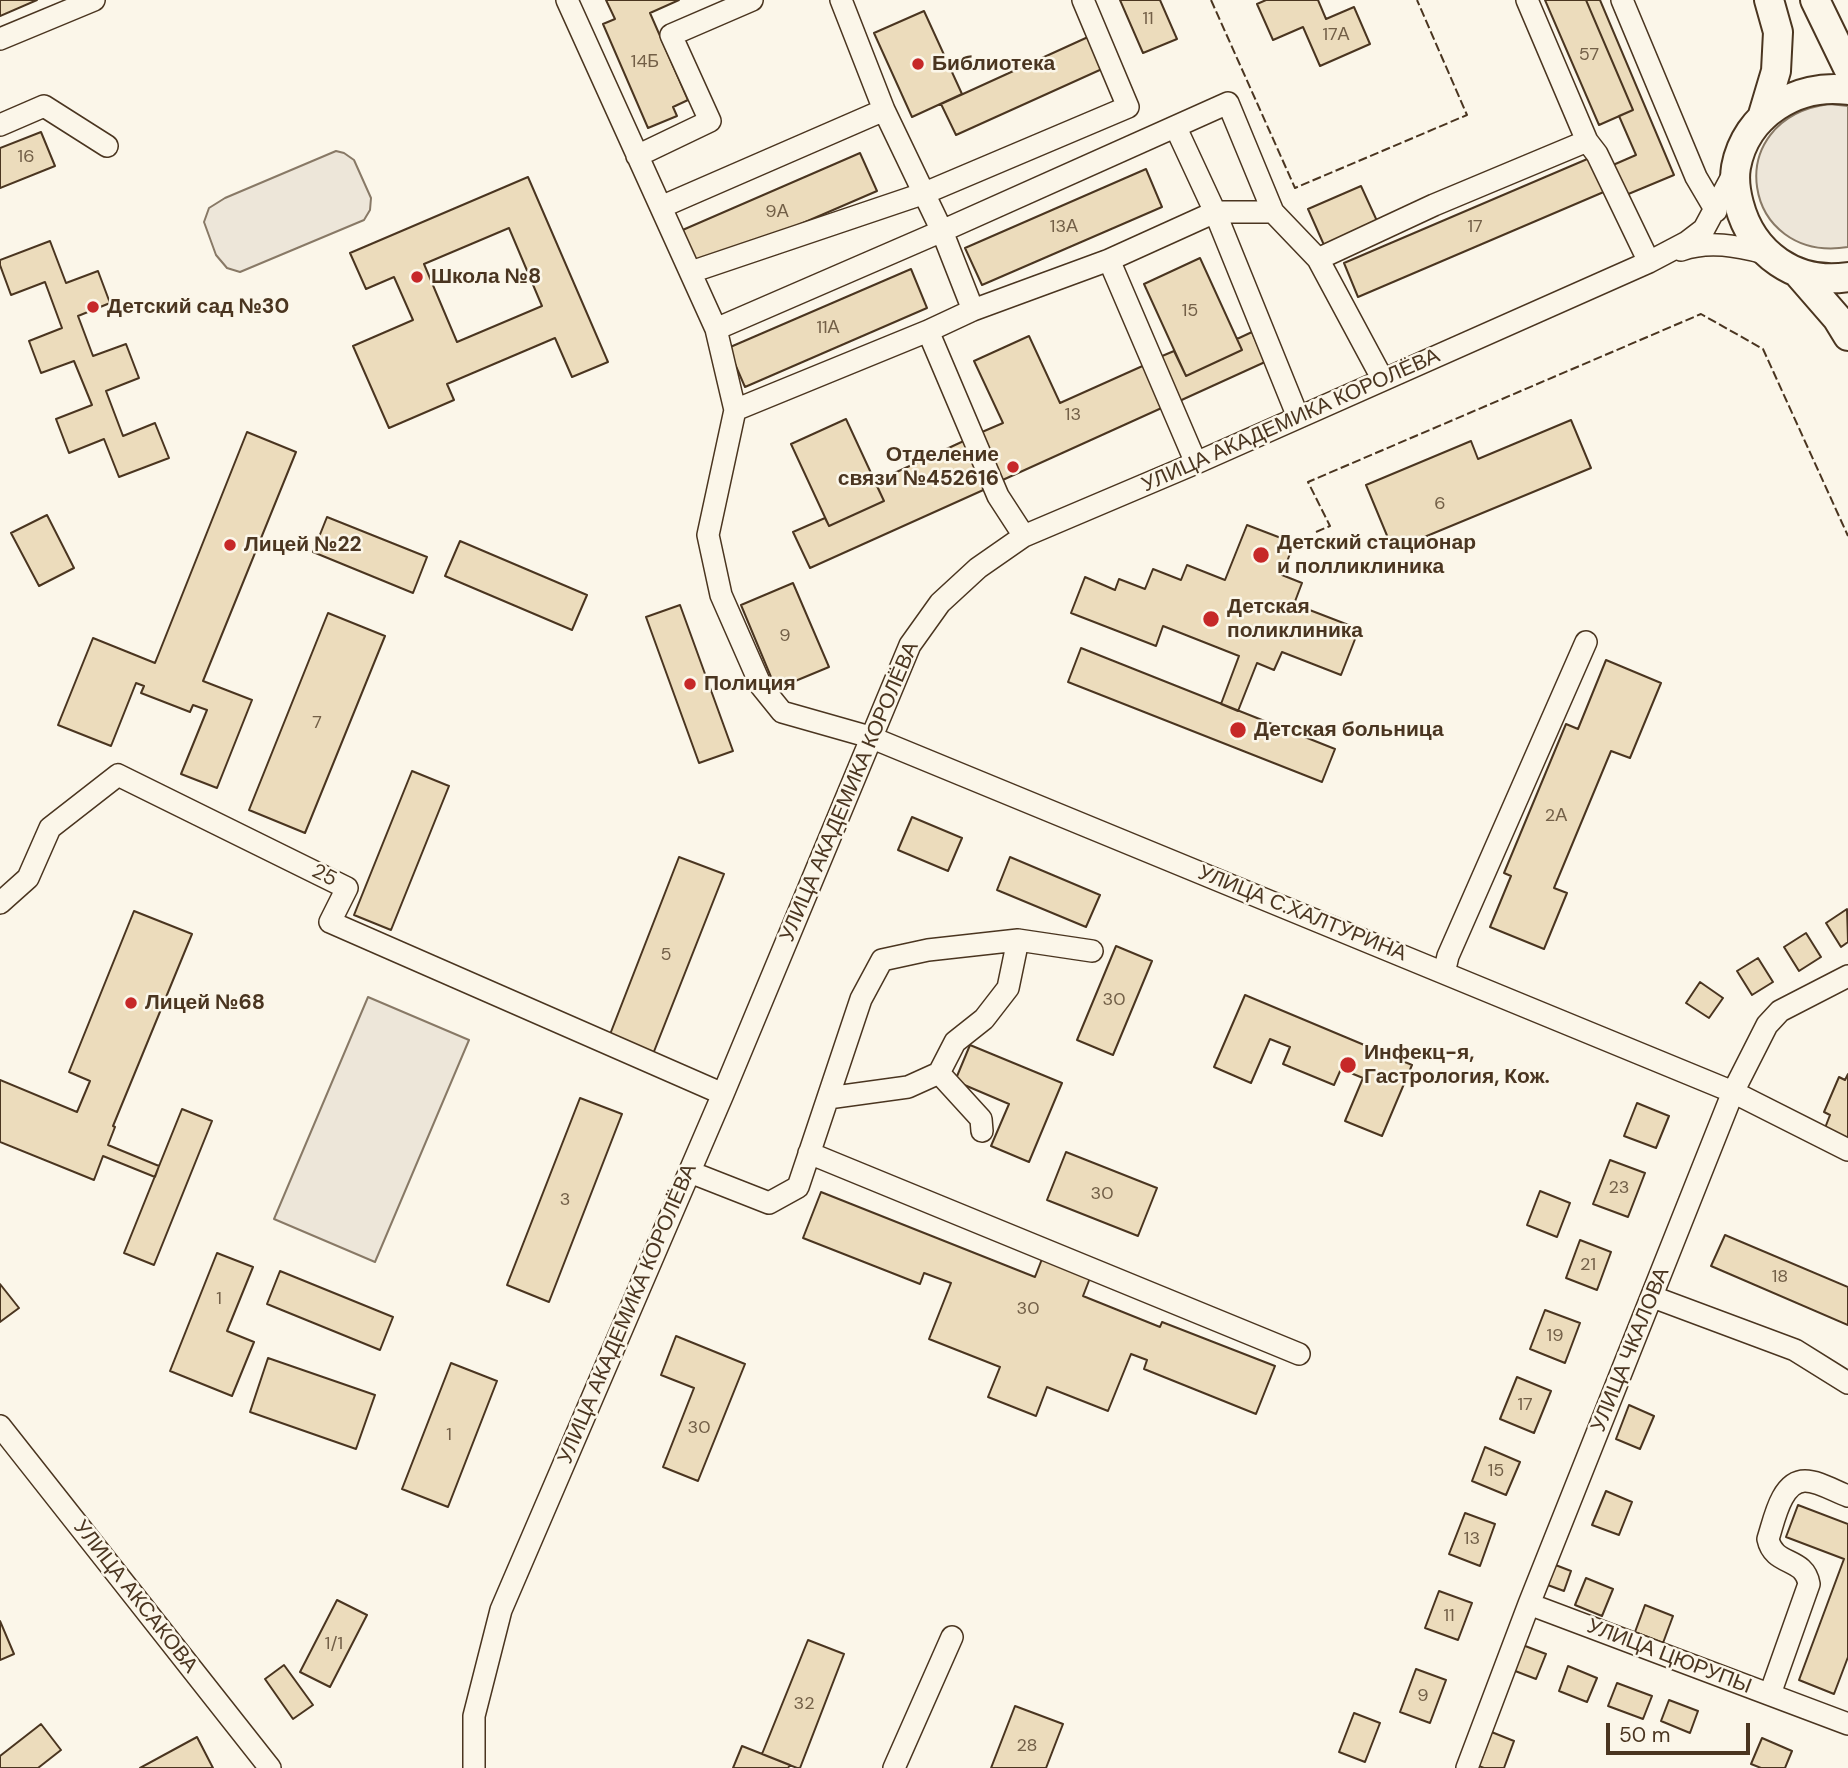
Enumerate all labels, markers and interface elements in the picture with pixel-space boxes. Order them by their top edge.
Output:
house number: 11 [1142,8,1154,30]
house number: 17А [1322,24,1350,46]
house number: 57 [1579,44,1599,66]
house number: 14Б [631,51,659,73]
place label: Библиотека [932,51,1055,77]
marker: Библиотека [910,56,926,72]
house number: 16 [18,146,34,168]
house number: 9А [765,201,789,223]
house number: 13А [1050,216,1078,238]
house number: 17 [1467,216,1483,238]
place label: Школа №8 [431,264,541,290]
marker: Школа №8 [409,269,425,285]
place label: Детский сад №30 [107,294,289,320]
marker: Детский сад №30 [85,299,101,315]
house number: 15 [1182,300,1198,322]
house number: 11А [816,317,840,339]
street label: УЛИЦА АКАДЕМИКА КОРОЛЁВА [1138,344,1444,498]
house number: 13 [1065,404,1081,426]
place label: Отделение связи №452616 [838,442,999,492]
marker: Отделение связи №452616 [1005,459,1021,475]
house number: 6 [1434,493,1446,515]
place label: Детский стационар и полликлиника [1277,530,1476,580]
place label: Лицей №22 [244,532,362,558]
marker: Лицей №22 [222,537,238,553]
marker: Детский стационар и полликлиника [1251,545,1271,565]
place label: Детская поликлиника [1227,594,1363,644]
marker: Детская поликлиника [1201,609,1221,629]
house number: 9 [779,625,791,647]
street label: УЛИЦА АКАДЕМИКА КОРОЛЁВА [775,638,925,946]
place label: Полиция [704,671,796,697]
marker: Полиция [682,676,698,692]
house number: 7 [312,712,322,734]
place label: Детская больница [1254,717,1444,743]
marker: Детская больница [1228,720,1248,740]
house number: 2А [1545,805,1567,827]
street label: 25 [307,859,341,893]
street label: УЛИЦА С.ХАЛТУРИНА [1194,861,1410,967]
house number: 5 [661,944,671,966]
house number: 30 [1103,989,1125,1011]
place label: Лицей №68 [145,990,265,1016]
marker: Лицей №68 [123,995,139,1011]
place label: Инфекц-я, Гастрология, Кож. [1364,1040,1550,1090]
marker: Инфекц-я, Гастрология, Кож. [1338,1055,1358,1075]
street label: УЛИЦА АКАДЕМИКА КОРОЛЁВА [553,1160,703,1468]
house number: 23 [1608,1177,1630,1199]
house number: 30 [1091,1183,1113,1205]
house number: 3 [560,1189,570,1211]
house number: 21 [1580,1254,1596,1276]
street label: УЛИЦА ЧКАЛОВА [1587,1264,1675,1436]
house number: 18 [1772,1266,1788,1288]
house number: 1 [216,1288,222,1310]
house number: 30 [1017,1298,1039,1320]
house number: 19 [1547,1325,1563,1347]
house number: 17 [1517,1394,1533,1416]
house number: 30 [688,1417,710,1439]
house number: 1 [446,1424,452,1446]
house number: 15 [1488,1460,1504,1482]
street label: УЛИЦА АКСАКОВА [68,1516,202,1678]
house number: 13 [1464,1528,1480,1550]
house number: 11 [1443,1605,1455,1627]
street label: УЛИЦА ЦЮРУПЫ [1583,1614,1755,1700]
house number: 1/1 [325,1633,343,1655]
house number: 9 [1417,1685,1429,1707]
house number: 32 [793,1693,815,1715]
scale bar [1610,1708,1754,1752]
text: 50 m [1619,1721,1670,1749]
house number: 28 [1016,1735,1038,1757]

